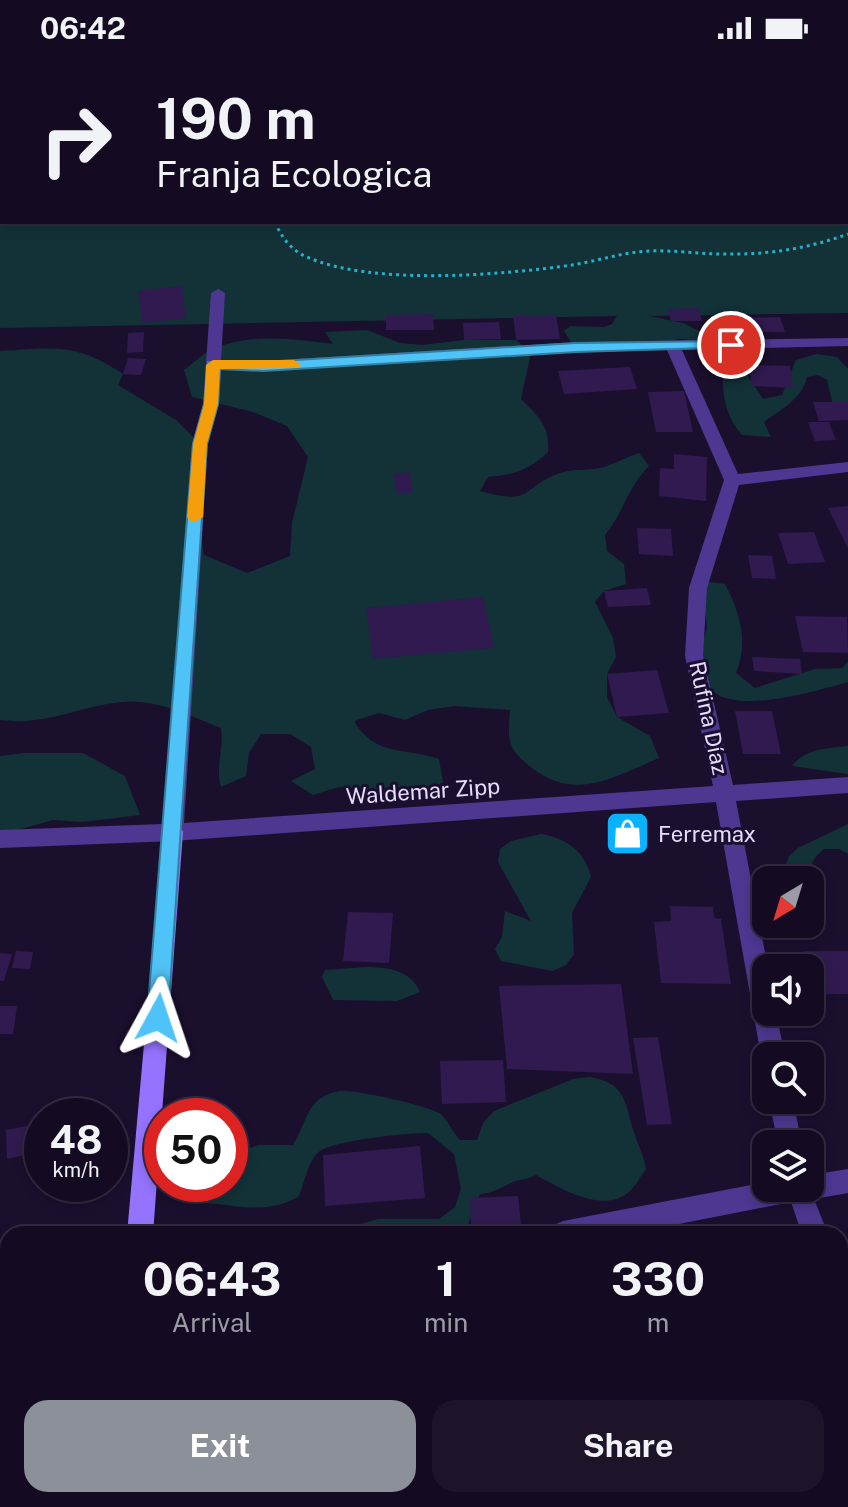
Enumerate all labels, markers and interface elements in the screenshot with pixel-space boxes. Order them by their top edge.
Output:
text: 06:42 [40,10,126,46]
text: 190 m [156,86,316,152]
icon: right [24,88,128,192]
text: Franja Ecologica [156,153,432,195]
pin [697,311,765,379]
icon: arrive [709,323,753,367]
street label: Rufina Díaz [684,659,734,777]
street label: Waldemar Zipp [345,773,501,809]
shop icon: Ferremax [603,810,651,858]
place label: Ferremax [658,821,756,847]
north arrow [752,866,824,938]
map controls [752,866,824,1202]
button: sound [752,954,824,1026]
position arrow [116,976,200,1060]
button: search [752,1042,824,1114]
speed limit sign: 50 [144,1098,248,1202]
text: 48 [49,1116,103,1163]
button: layers [752,1130,824,1202]
text: km/h [52,1158,100,1182]
text: 06:43 [143,1250,281,1307]
text: 1 [436,1250,456,1307]
text: 330 [611,1250,705,1307]
text: Arrival [172,1307,252,1338]
text: min [424,1307,468,1338]
text: m [647,1307,669,1338]
button: Exit [24,1400,416,1492]
button: Share [432,1400,824,1492]

